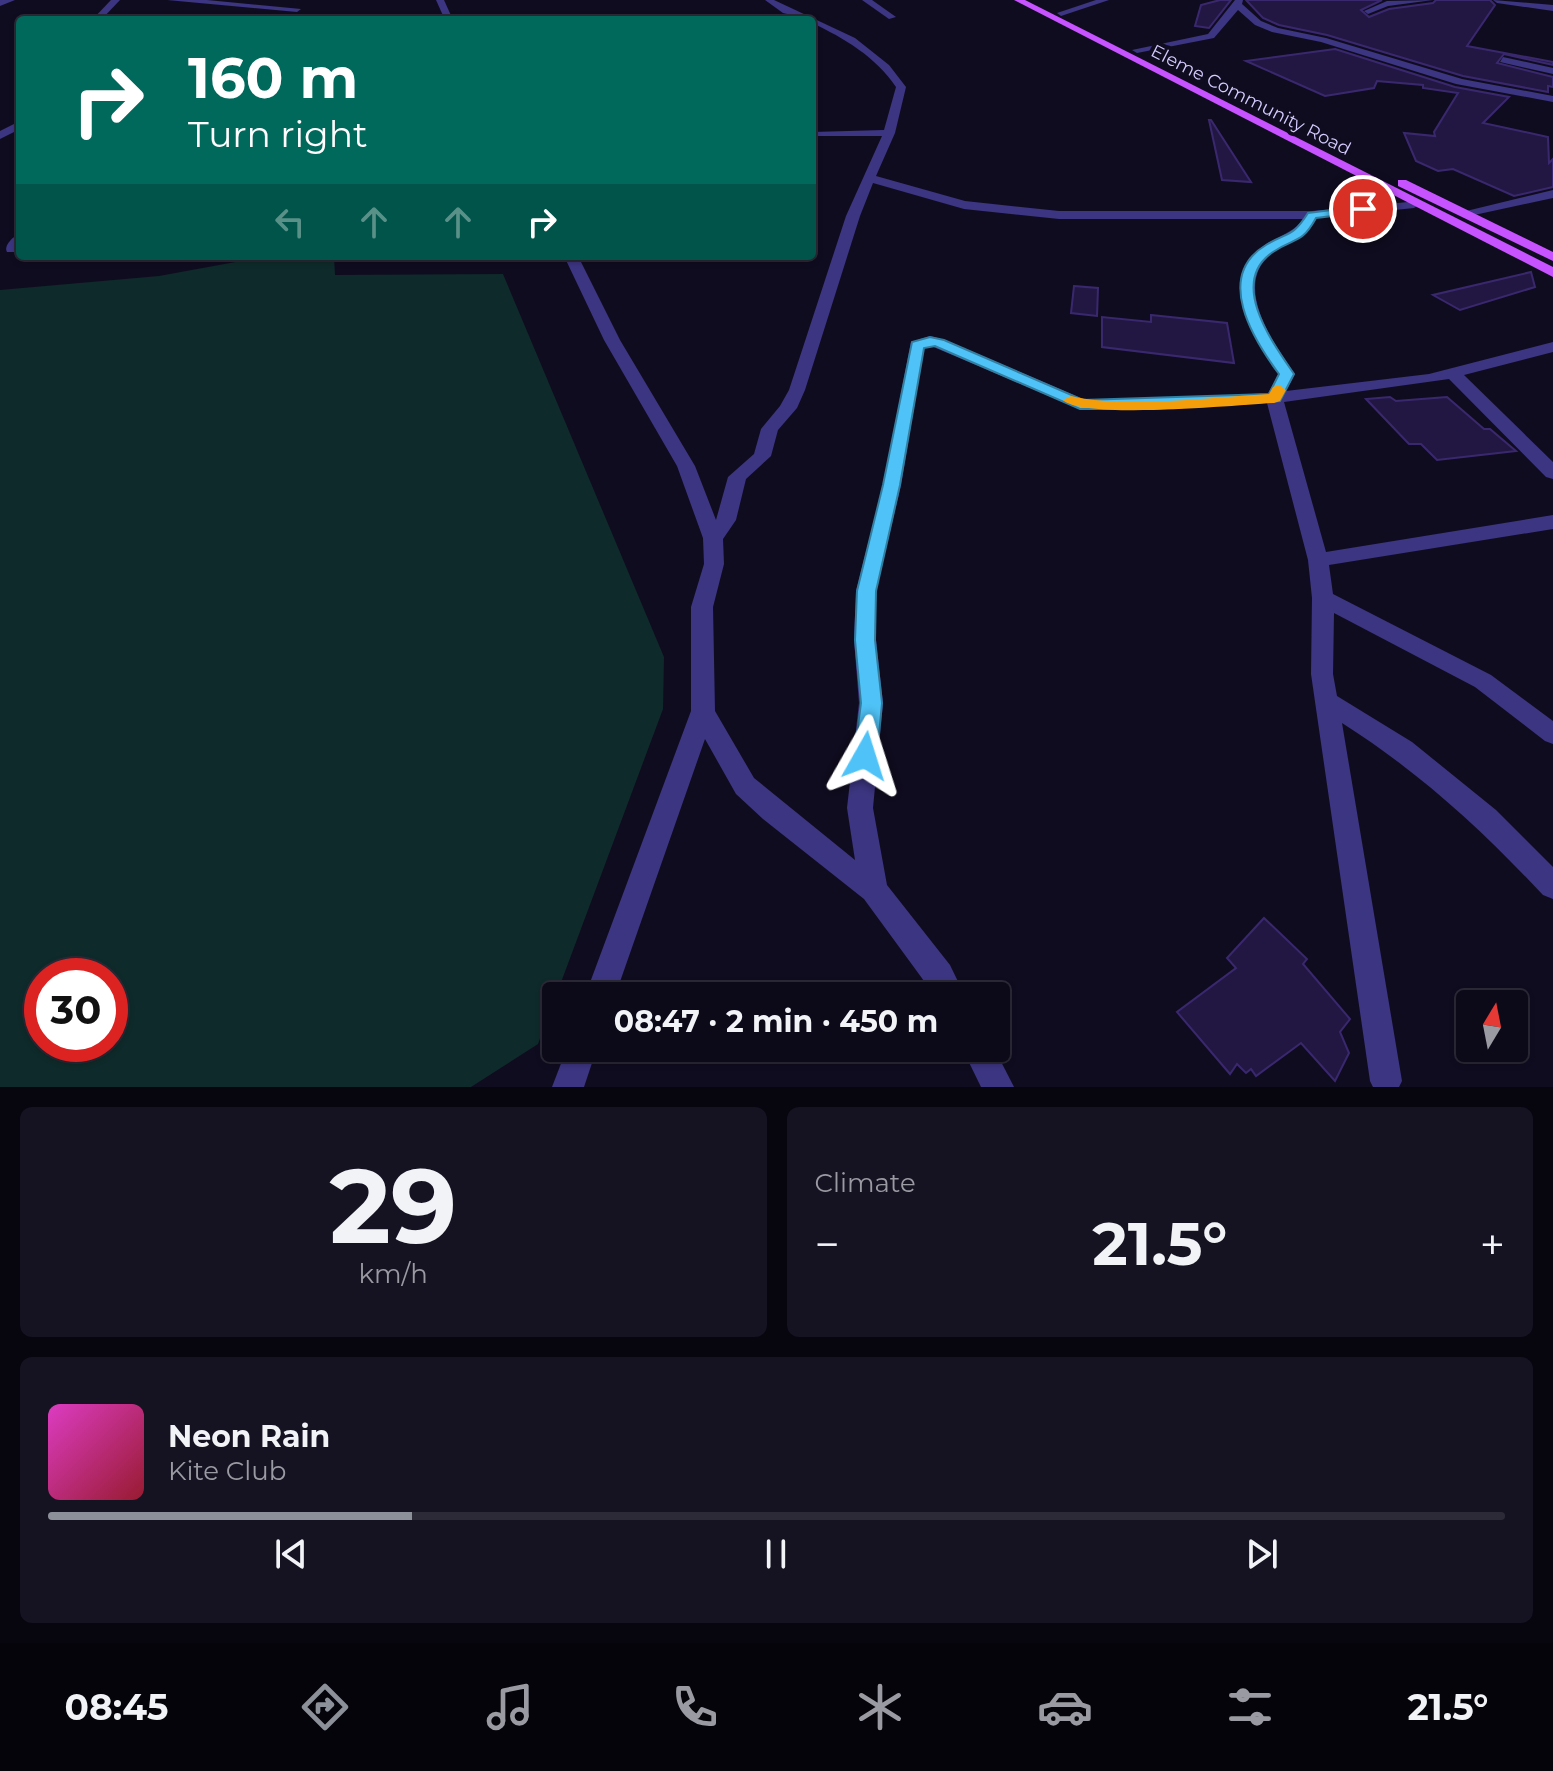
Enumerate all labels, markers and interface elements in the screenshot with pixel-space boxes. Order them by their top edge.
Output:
street label: Eleme Community Road [1147,40,1355,160]
text: 160 m [188,44,358,112]
icon: right [56,48,160,152]
text: Turn right [188,112,368,156]
pin [1329,175,1397,243]
icon: arrive [1341,187,1385,231]
icon: left [268,200,312,244]
icon: ahead [352,200,396,244]
icon: ahead [436,200,480,244]
icon: right [520,200,564,244]
position arrow [823,714,907,798]
speed limit sign: 30 [24,958,128,1062]
north arrow [1456,990,1528,1062]
map controls [1456,990,1528,1062]
text: 08:47 · 2 min · 450 m [614,1003,938,1040]
text: 29 [329,1142,457,1269]
text: Climate [815,1167,916,1199]
text: 21.5° [1092,1207,1227,1280]
text: − [815,1217,840,1271]
text: + [1480,1217,1505,1271]
text: km/h [359,1258,428,1290]
text: Neon Rain [168,1418,330,1455]
text: Kite Club [168,1455,286,1487]
icon: previous [269,1532,313,1576]
icon: pause [754,1532,798,1576]
icon: next [1240,1532,1284,1576]
icon: directions [297,1679,353,1735]
icon: music [482,1679,538,1735]
icon: phone [667,1679,723,1735]
icon: climate [852,1679,908,1735]
icon: car [1037,1679,1093,1735]
icon: filters [1222,1679,1278,1735]
text: 08:45 [65,1685,168,1729]
text: 21.5° [1407,1685,1488,1729]

